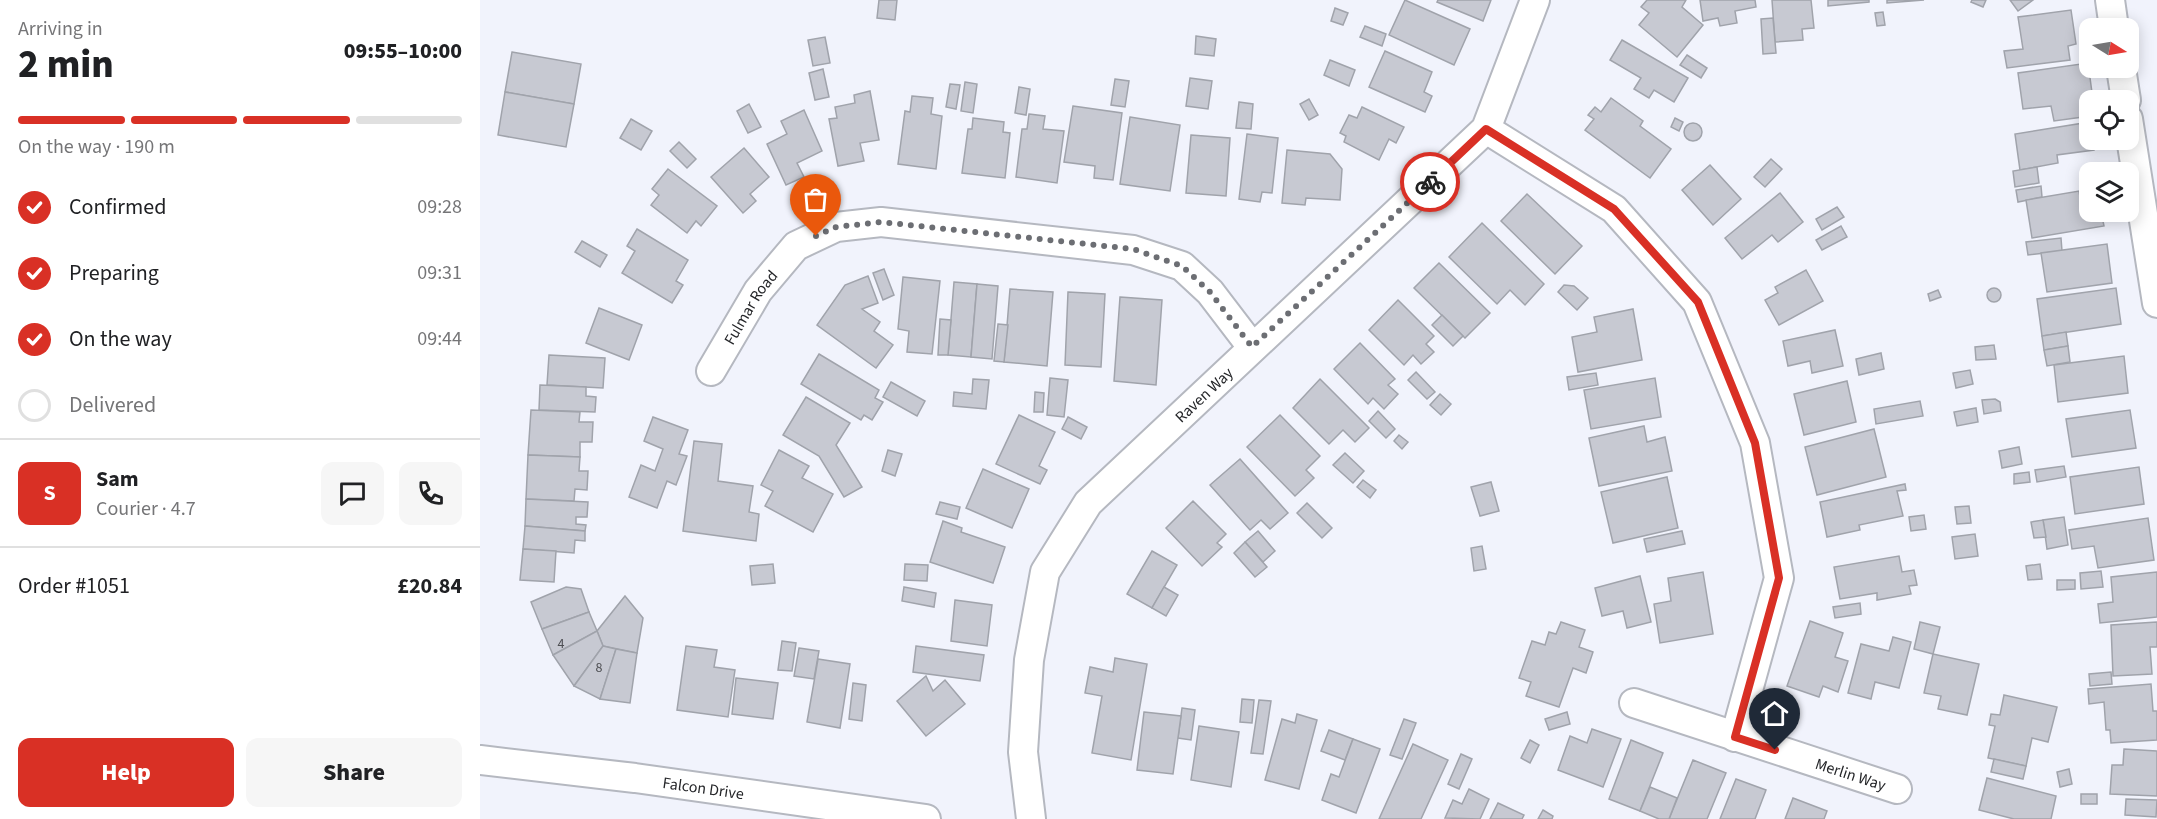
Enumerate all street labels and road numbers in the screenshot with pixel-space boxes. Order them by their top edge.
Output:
street label: Fulmar Road [719,266,783,349]
street label: Raven Way [1170,362,1239,428]
street label: Merlin Way [1812,753,1889,797]
street label: Falcon Drive [661,772,745,805]

